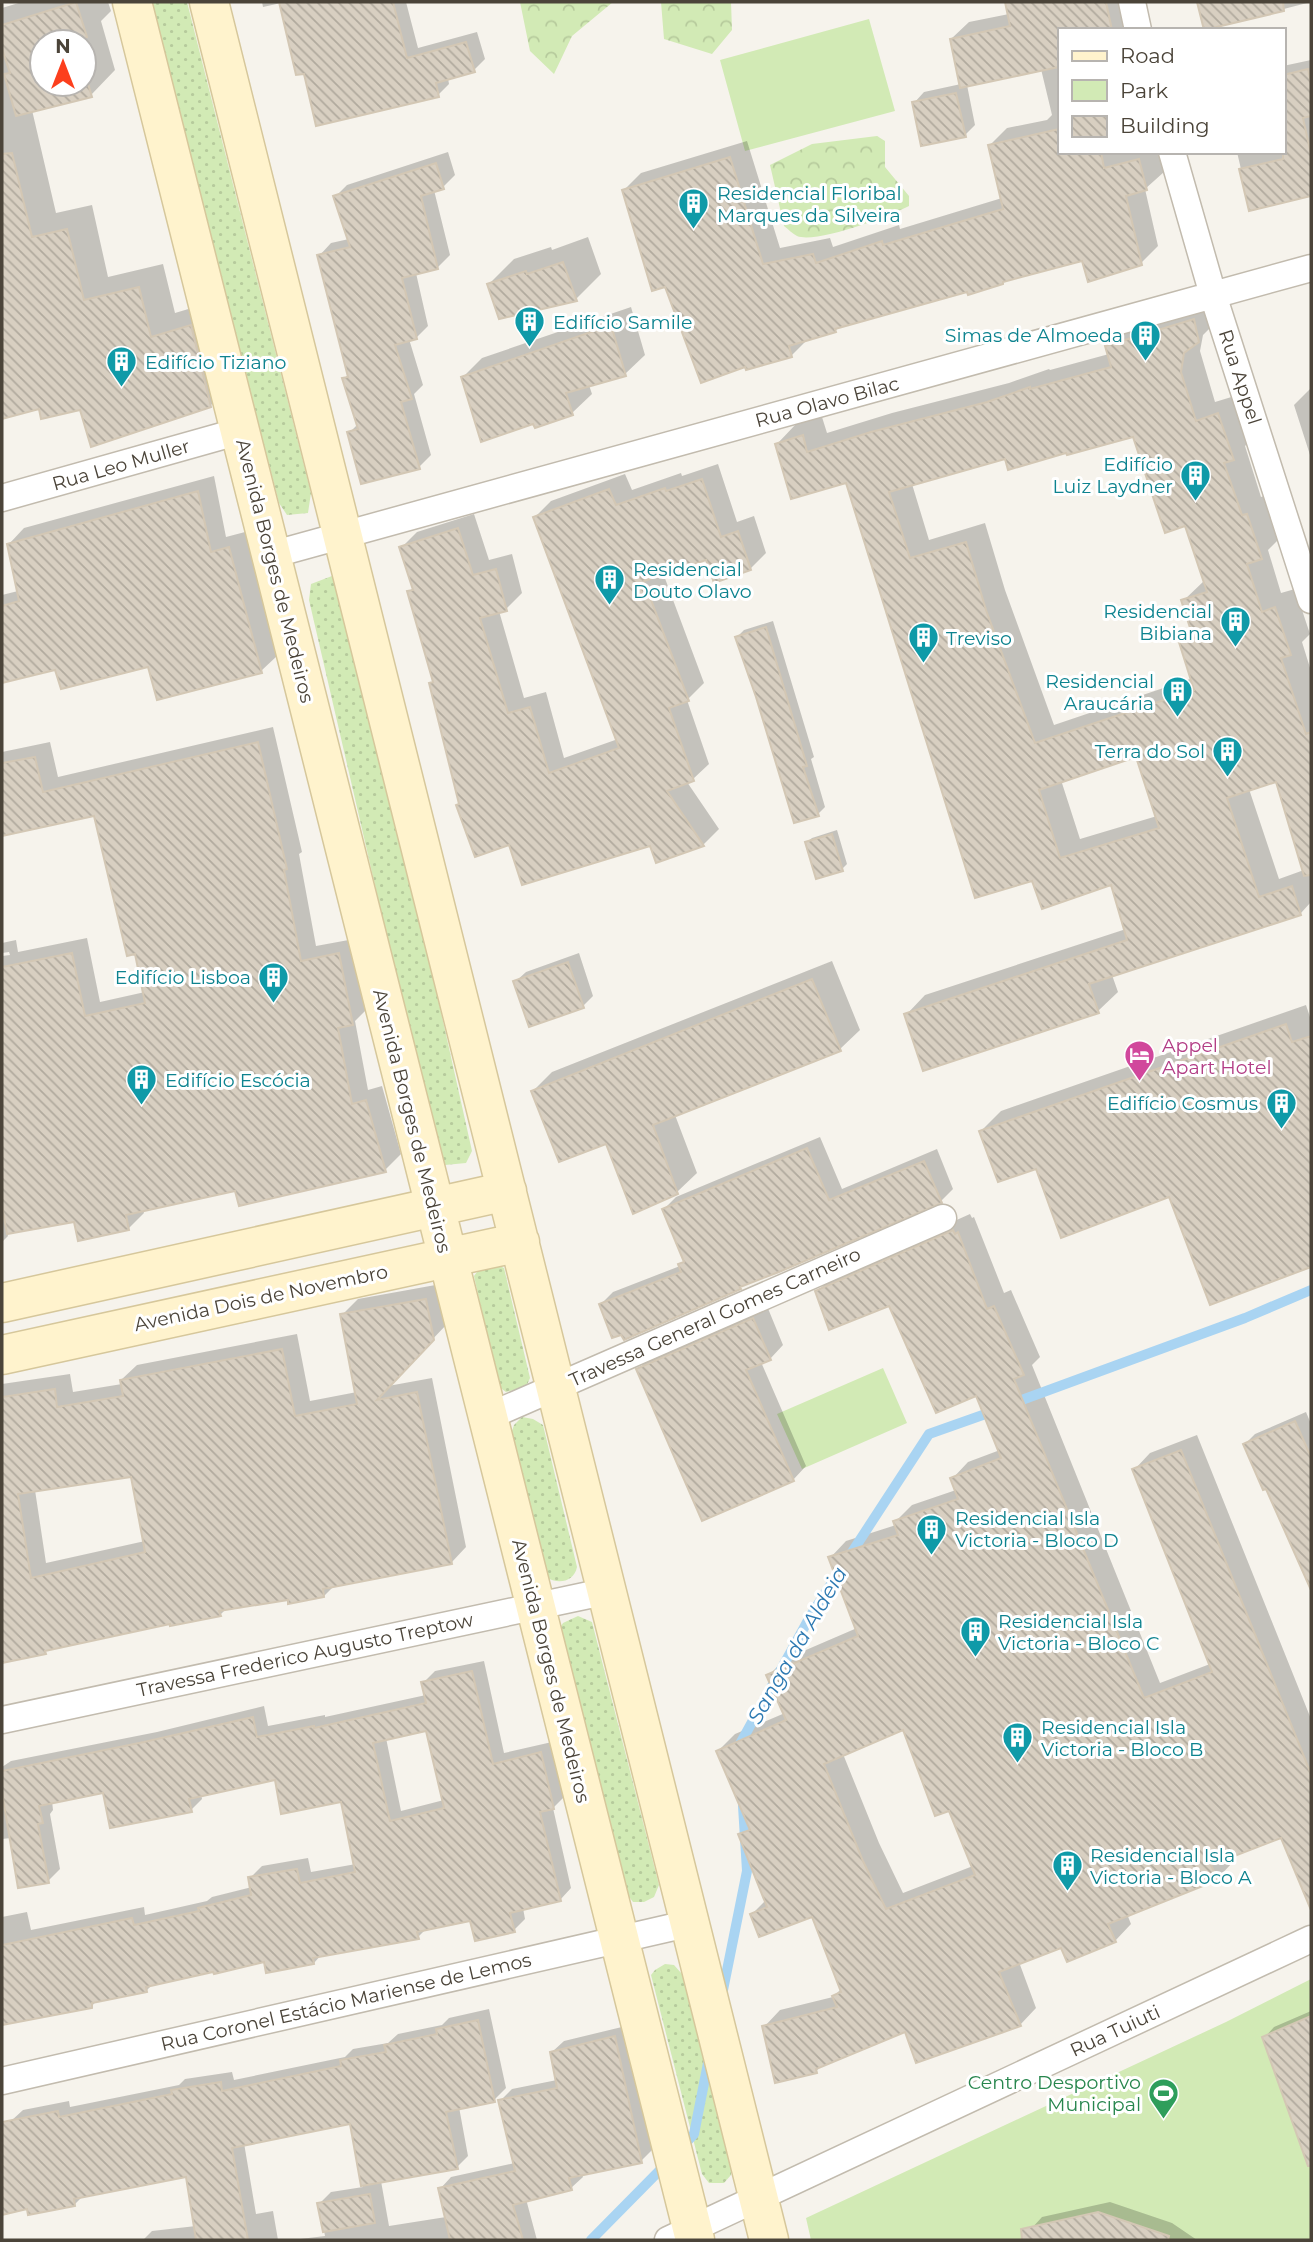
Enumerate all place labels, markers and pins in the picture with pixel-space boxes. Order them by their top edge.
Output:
place label: Residencial Floribal Marques da Silveira [717,182,902,227]
building icon: Residencial Floribal Marques da Silveira [677,187,711,231]
building icon: Edifício Samile [513,305,547,349]
place label: Edifício Samile [553,311,692,334]
building icon: Simas de Almoeda [1129,318,1163,362]
place label: Simas de Almoeda [945,324,1123,347]
building icon: Edifício Tiziano [105,345,139,389]
place label: Edifício Tiziano [145,351,287,374]
place label: Edifício Luiz Laydner [1053,453,1173,498]
building icon: Edifício Luiz Laydner [1179,458,1213,502]
place label: Residencial Douto Olavo [633,558,752,603]
building icon: Residencial Douto Olavo [593,563,627,607]
place label: Residencial Bibiana [1103,600,1212,645]
building icon: Residencial Bibiana [1218,605,1252,649]
building icon: Treviso [906,621,940,665]
place label: Treviso [946,627,1012,650]
place label: Residencial Araucária [1045,670,1154,715]
building icon: Residencial Araucária [1160,675,1194,719]
building icon: Terra do Sol [1211,734,1245,778]
place label: Terra do Sol [1095,740,1205,763]
building icon: Edifício Lisboa [257,960,291,1004]
place label: Edifício Lisboa [115,966,251,989]
place label: Appel Apart Hotel [1162,1034,1272,1079]
hotel icon: Appel Apart Hotel [1122,1039,1156,1083]
building icon: Edifício Escócia [125,1063,159,1107]
place label: Edifício Escócia [165,1069,311,1092]
building icon: Edifício Cosmus [1264,1086,1298,1130]
place label: Edifício Cosmus [1107,1092,1258,1115]
place label: Residencial Isla Victoria - Bloco D [955,1507,1119,1552]
building icon: Residencial Isla Victoria - Bloco D [915,1512,949,1556]
place label: Residencial Isla Victoria - Bloco C [998,1610,1159,1655]
building icon: Residencial Isla Victoria - Bloco C [958,1615,992,1659]
place label: Residencial Isla Victoria - Bloco B [1041,1716,1203,1761]
building icon: Residencial Isla Victoria - Bloco B [1001,1721,1035,1765]
place label: Residencial Isla Victoria - Bloco A [1090,1844,1252,1889]
building icon: Residencial Isla Victoria - Bloco A [1050,1849,1084,1893]
place label: Centro Desportivo Municipal [968,2071,1141,2116]
sports icon: Centro Desportivo Municipal [1147,2076,1181,2120]

